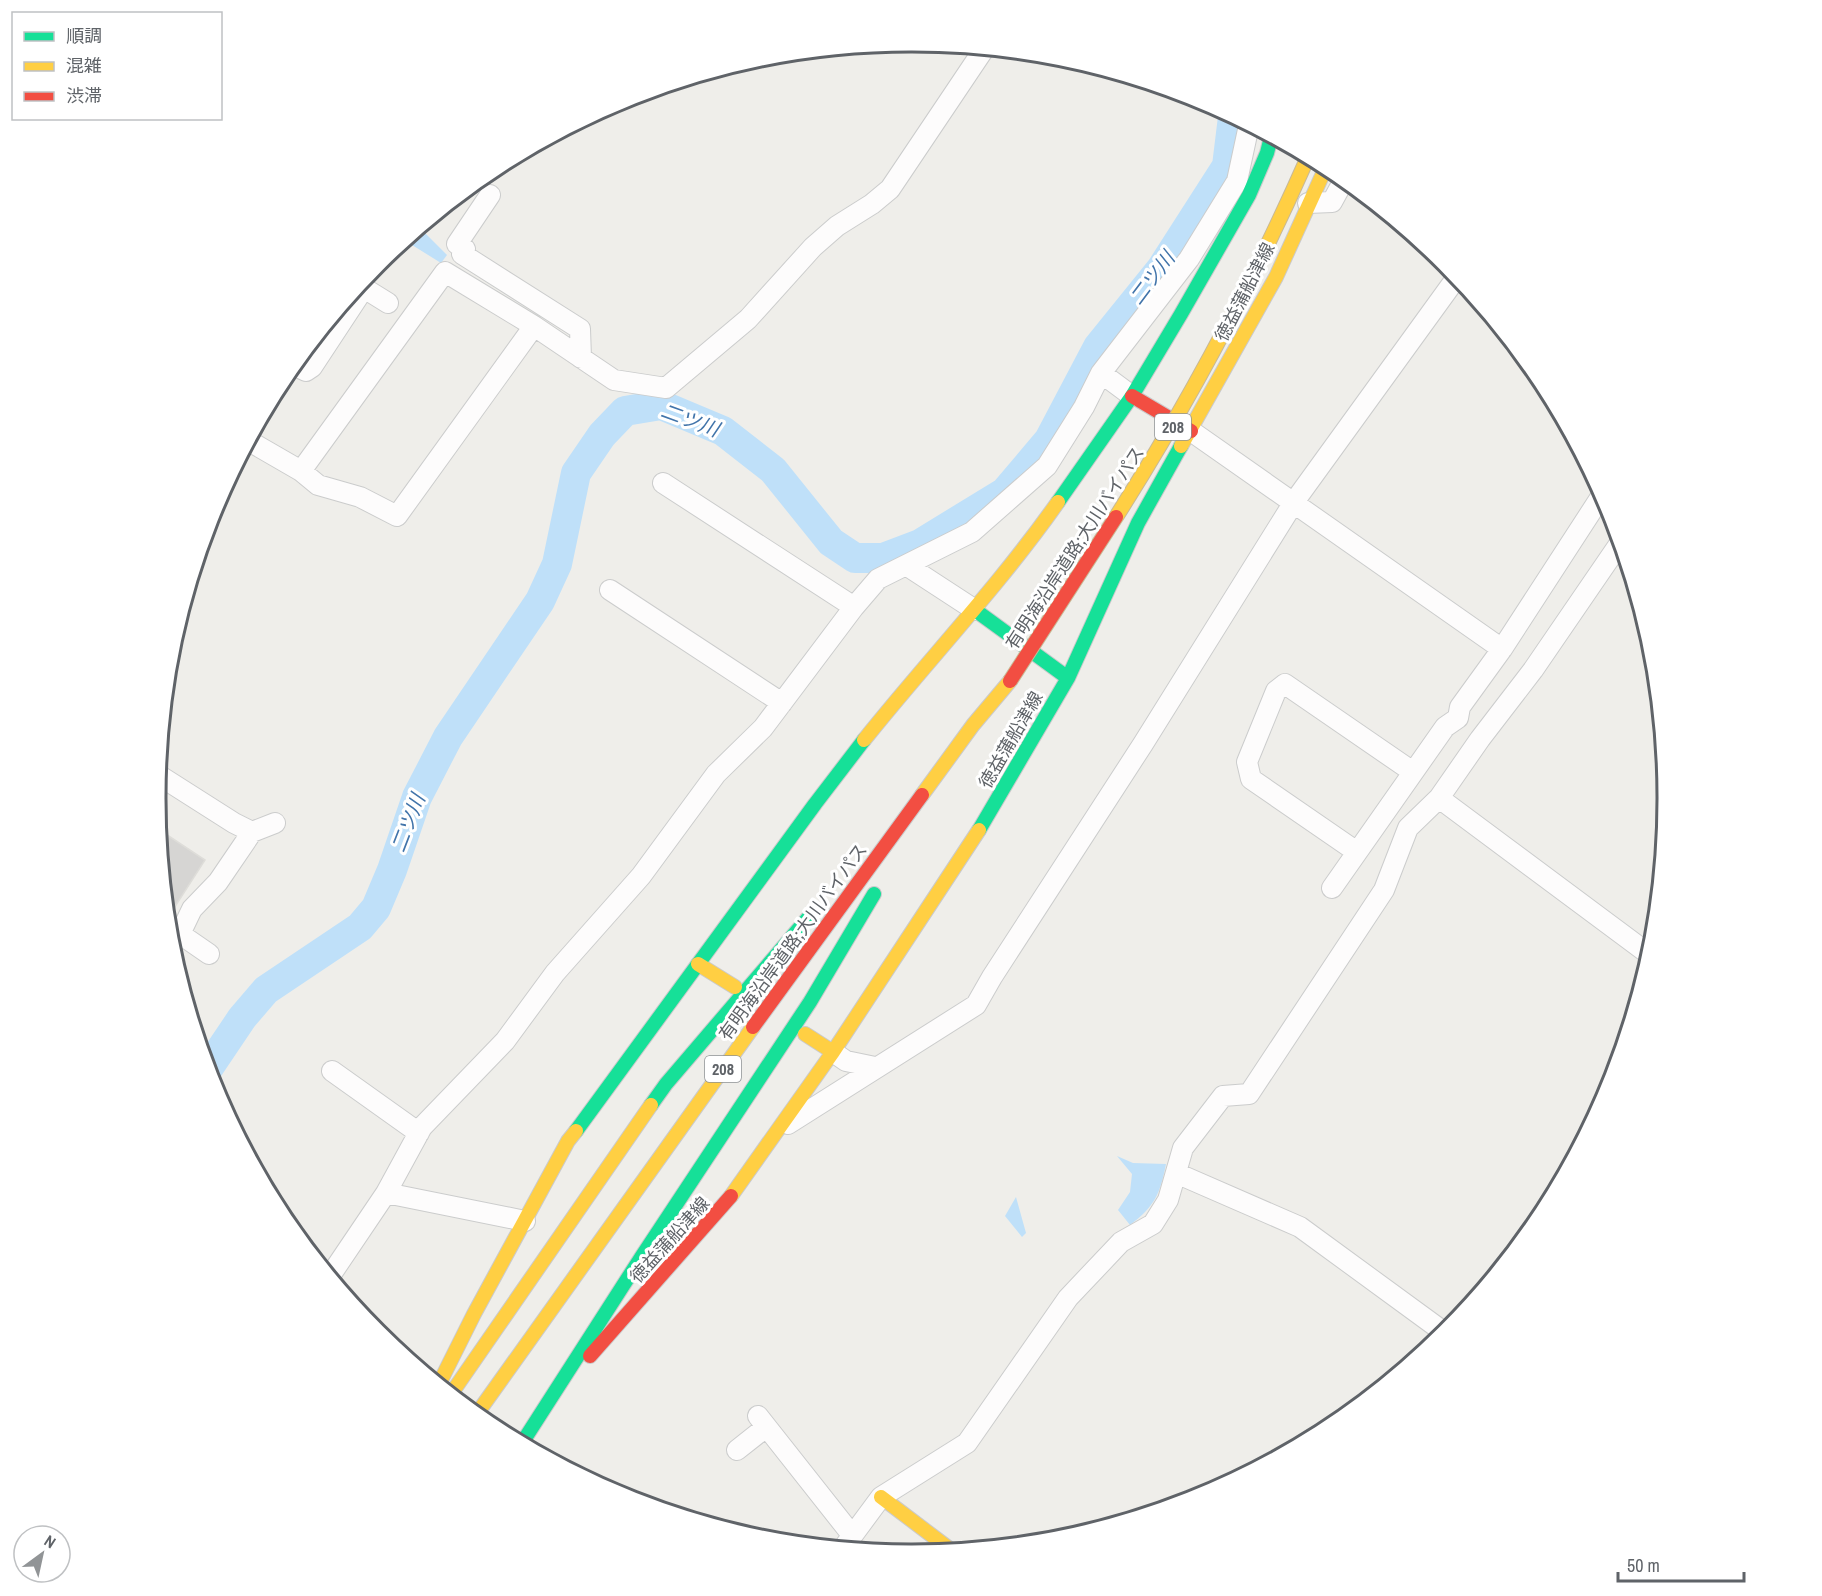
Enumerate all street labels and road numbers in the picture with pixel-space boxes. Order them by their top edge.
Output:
street label: 徳益蒲船津線 [1209,238,1280,346]
road number: 208 [1155,414,1191,440]
street label: 有明海沿岸道路;大川バイパス [999,441,1150,654]
street label: 徳益蒲船津線 [973,687,1048,793]
street label: 有明海沿岸道路;大川バイパス [713,838,873,1045]
road number: 208 [705,1056,741,1082]
street label: 徳益蒲船津線 [624,1191,715,1288]

